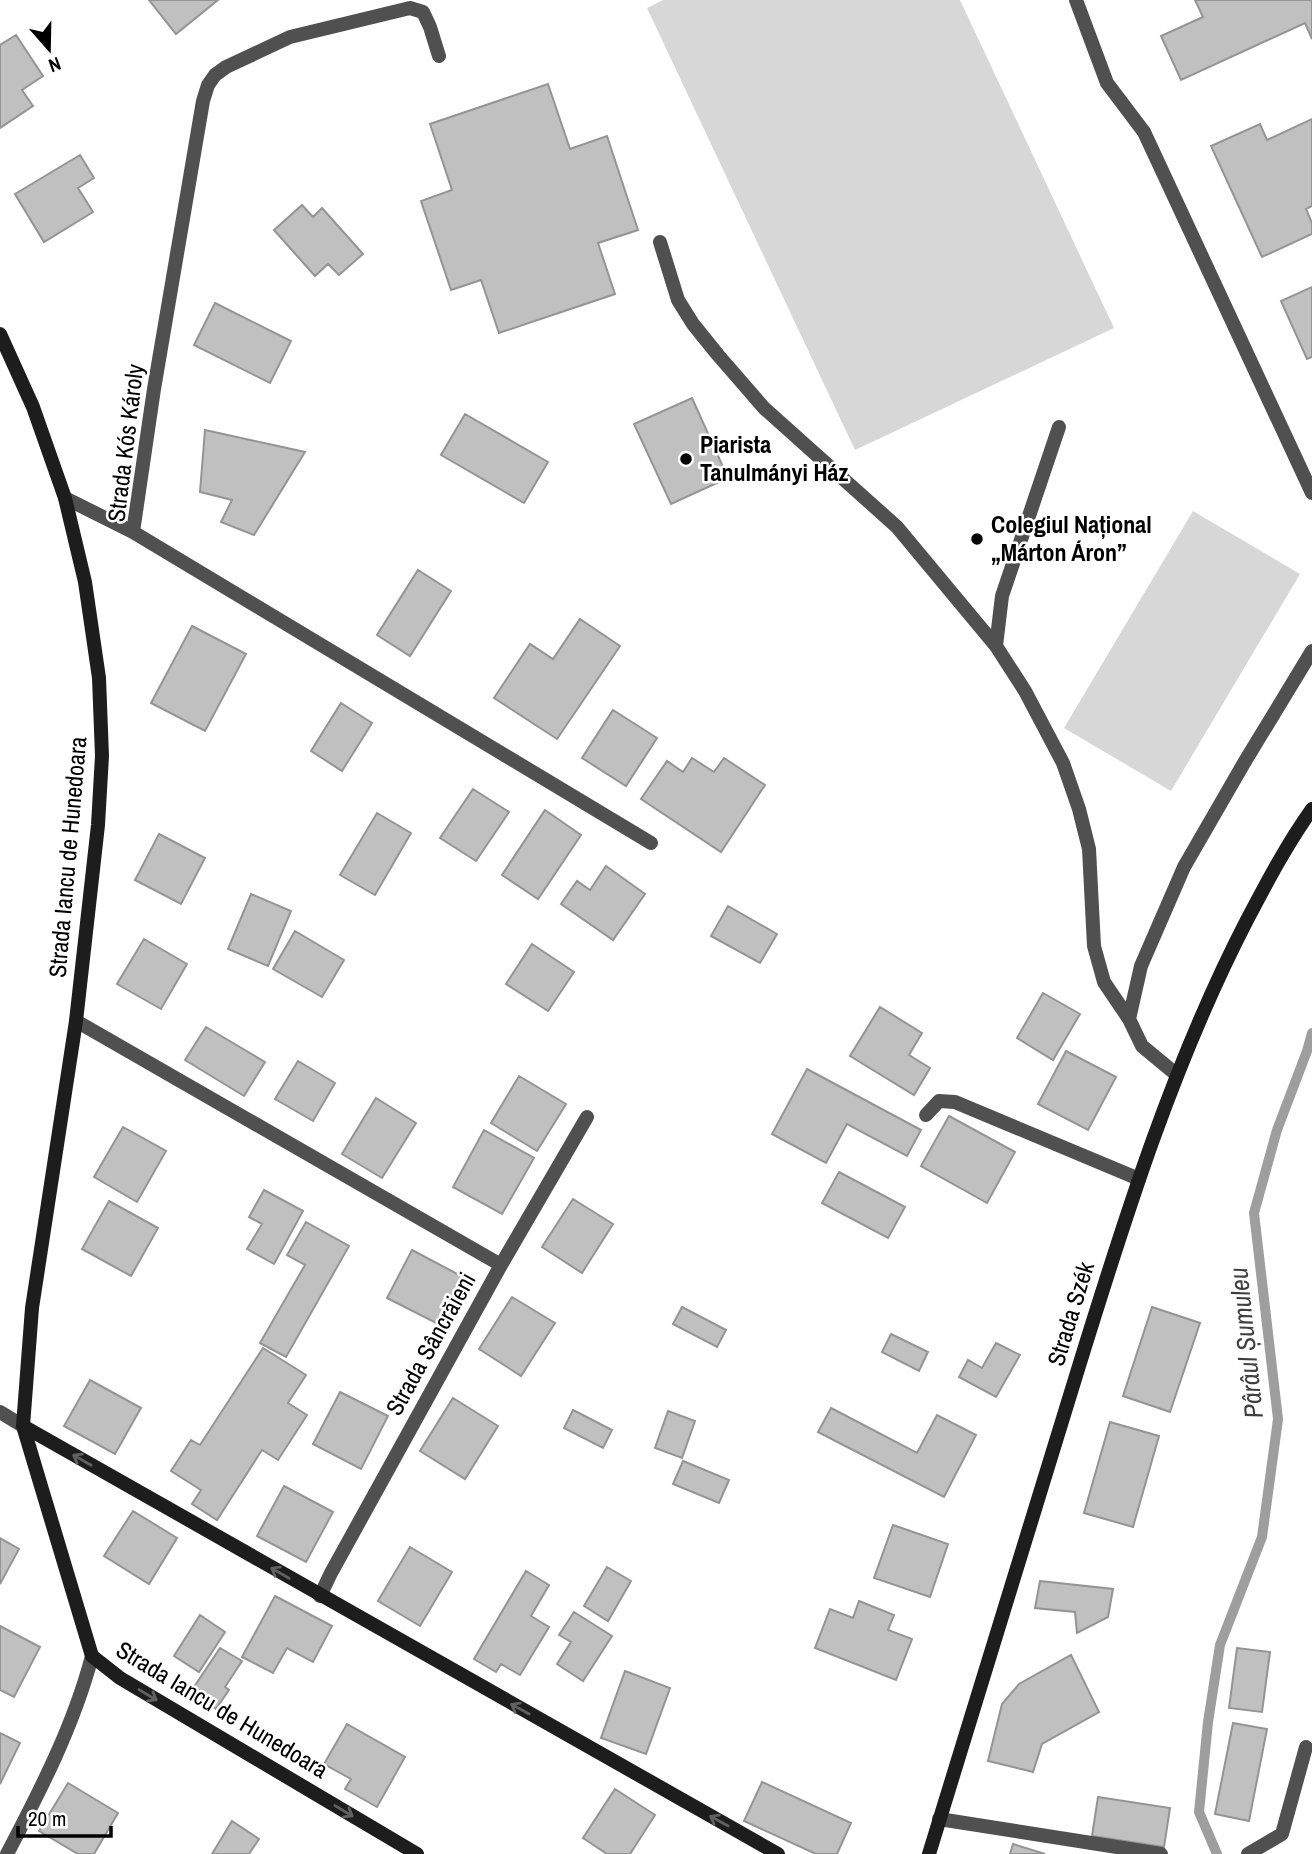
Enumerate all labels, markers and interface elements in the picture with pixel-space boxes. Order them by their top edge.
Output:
north arrow [14,14,84,84]
text: N [45,51,65,79]
street label: Strada Kós Károly [99,362,151,524]
place label: Piarista Tanulmányi Ház [700,428,849,488]
marker: Piarista Tanulmányi Ház [678,451,694,467]
place label: Colegiul Național „Márton Áron” [991,508,1152,568]
marker: Colegiul Național „Márton Áron” [969,531,985,547]
street label: Strada Iancu de Hunedoara [41,735,93,979]
street label: Strada Szék [1039,1258,1101,1370]
street label: Strada Sâncrăieni [378,1266,483,1421]
water label: Pârâul Șumuleu [1220,1266,1271,1420]
one-way arrow [72,1453,93,1466]
one-way arrow [270,1566,290,1580]
street label: Strada Iancu de Hunedoara [111,1633,334,1785]
one-way arrow [138,1689,158,1703]
one-way arrow [511,1702,531,1716]
scale bar [18,1794,110,1838]
text: 20 m [28,1804,66,1833]
one-way arrow [334,1804,354,1818]
one-way arrow [709,1813,729,1827]

